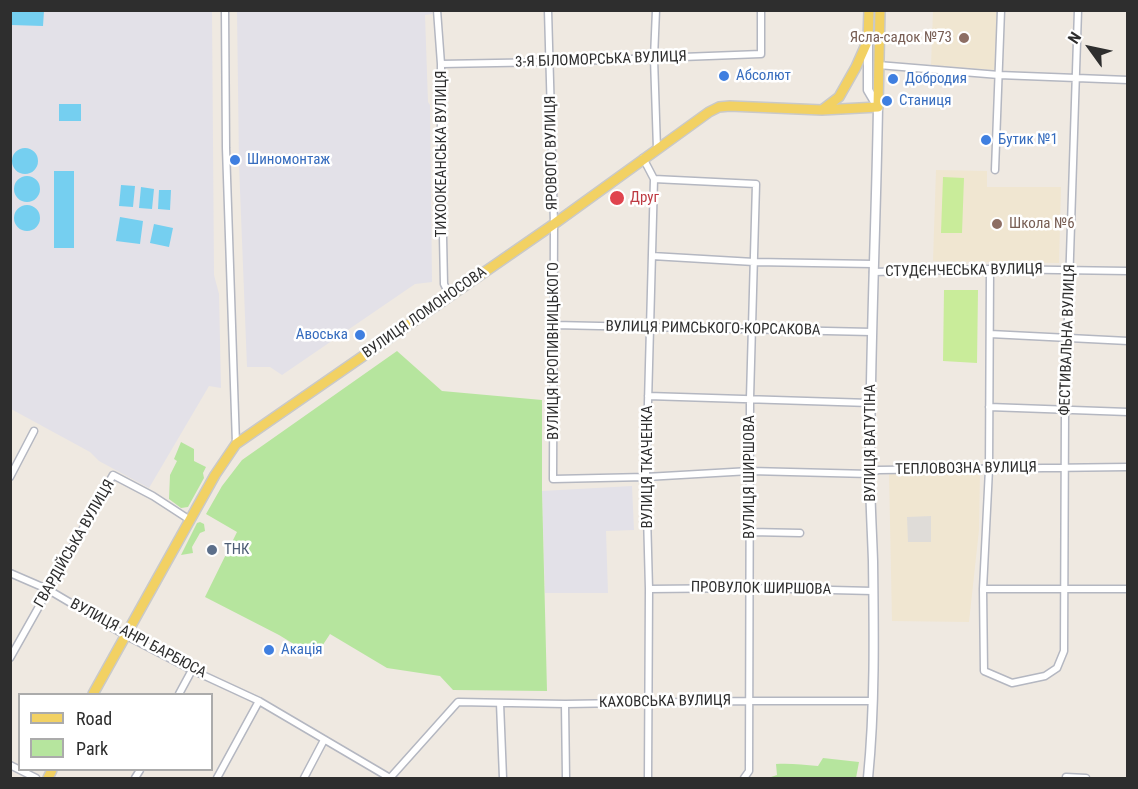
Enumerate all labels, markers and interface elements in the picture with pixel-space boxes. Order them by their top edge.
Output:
north arrow [1060,18,1120,78]
place label: Ясла-садок №73 [850,29,952,47]
text: N [1064,29,1085,47]
marker: Ясла-садок №73 [957,31,971,45]
street label: 3-Я БІЛОМОРСЬКА ВУЛИЦЯ [515,48,687,72]
place label: Абсолют [736,67,791,85]
marker: Абсолют [717,69,731,83]
place label: Добродия [905,70,967,88]
street label: ТИХООКЕАНСЬКА ВУЛИЦЯ [433,71,451,237]
marker: Добродия [886,72,900,86]
place label: Станиця [899,92,951,110]
marker: Станиця [880,94,894,108]
street label: ЯРОВОГО ВУЛИЦЯ [542,95,562,211]
place label: Бутик №1 [998,131,1058,149]
marker: Бутик №1 [979,133,993,147]
place label: Шиномонтаж [247,151,330,169]
marker: Шиномонтаж [228,153,242,167]
marker: Друг [608,189,626,207]
place label: Друг [630,189,659,207]
place label: Школа №6 [1009,215,1075,233]
marker: Школа №6 [990,217,1004,231]
street label: СТУДЄНЧЕСЬКА ВУЛИЦЯ [885,261,1043,281]
street label: ВУЛИЦЯ КРОПИВНИЦЬКОГО [545,262,563,440]
street label: ВУЛИЦЯ ЛОМОНОСОВА [360,263,490,363]
street label: ФЕСТИВАЛЬНА ВУЛИЦЯ [1056,264,1080,416]
street label: ВУЛИЦЯ РИМСЬКОГО-КОРСАКОВА [605,318,821,340]
place label: Авоська [296,326,348,344]
marker: Авоська [353,328,367,342]
street label: ВУЛИЦЯ ВАТУТІНА [862,384,880,502]
street label: ВУЛИЦЯ ТКАЧЕНКА [639,405,657,529]
street label: ВУЛИЦЯ ШИРШОВА [741,415,759,539]
street label: ТЕПЛОВОЗНА ВУЛИЦЯ [895,459,1037,479]
street label: ГВАРДІЙСЬКА ВУЛИЦЯ [31,477,119,611]
place label: ТНК [224,541,250,559]
marker: ТНК [205,543,219,557]
street label: ПРОВУЛОК ШИРШОВА [691,579,831,599]
street label: ВУЛИЦЯ АНРІ БАРБЮСА [67,595,209,683]
place label: Акація [281,641,323,659]
marker: Акація [262,643,276,657]
street label: КАХОВСЬКА ВУЛИЦЯ [599,692,731,712]
legend [18,693,213,771]
text: Road [76,708,112,729]
text: Park [76,738,108,759]

